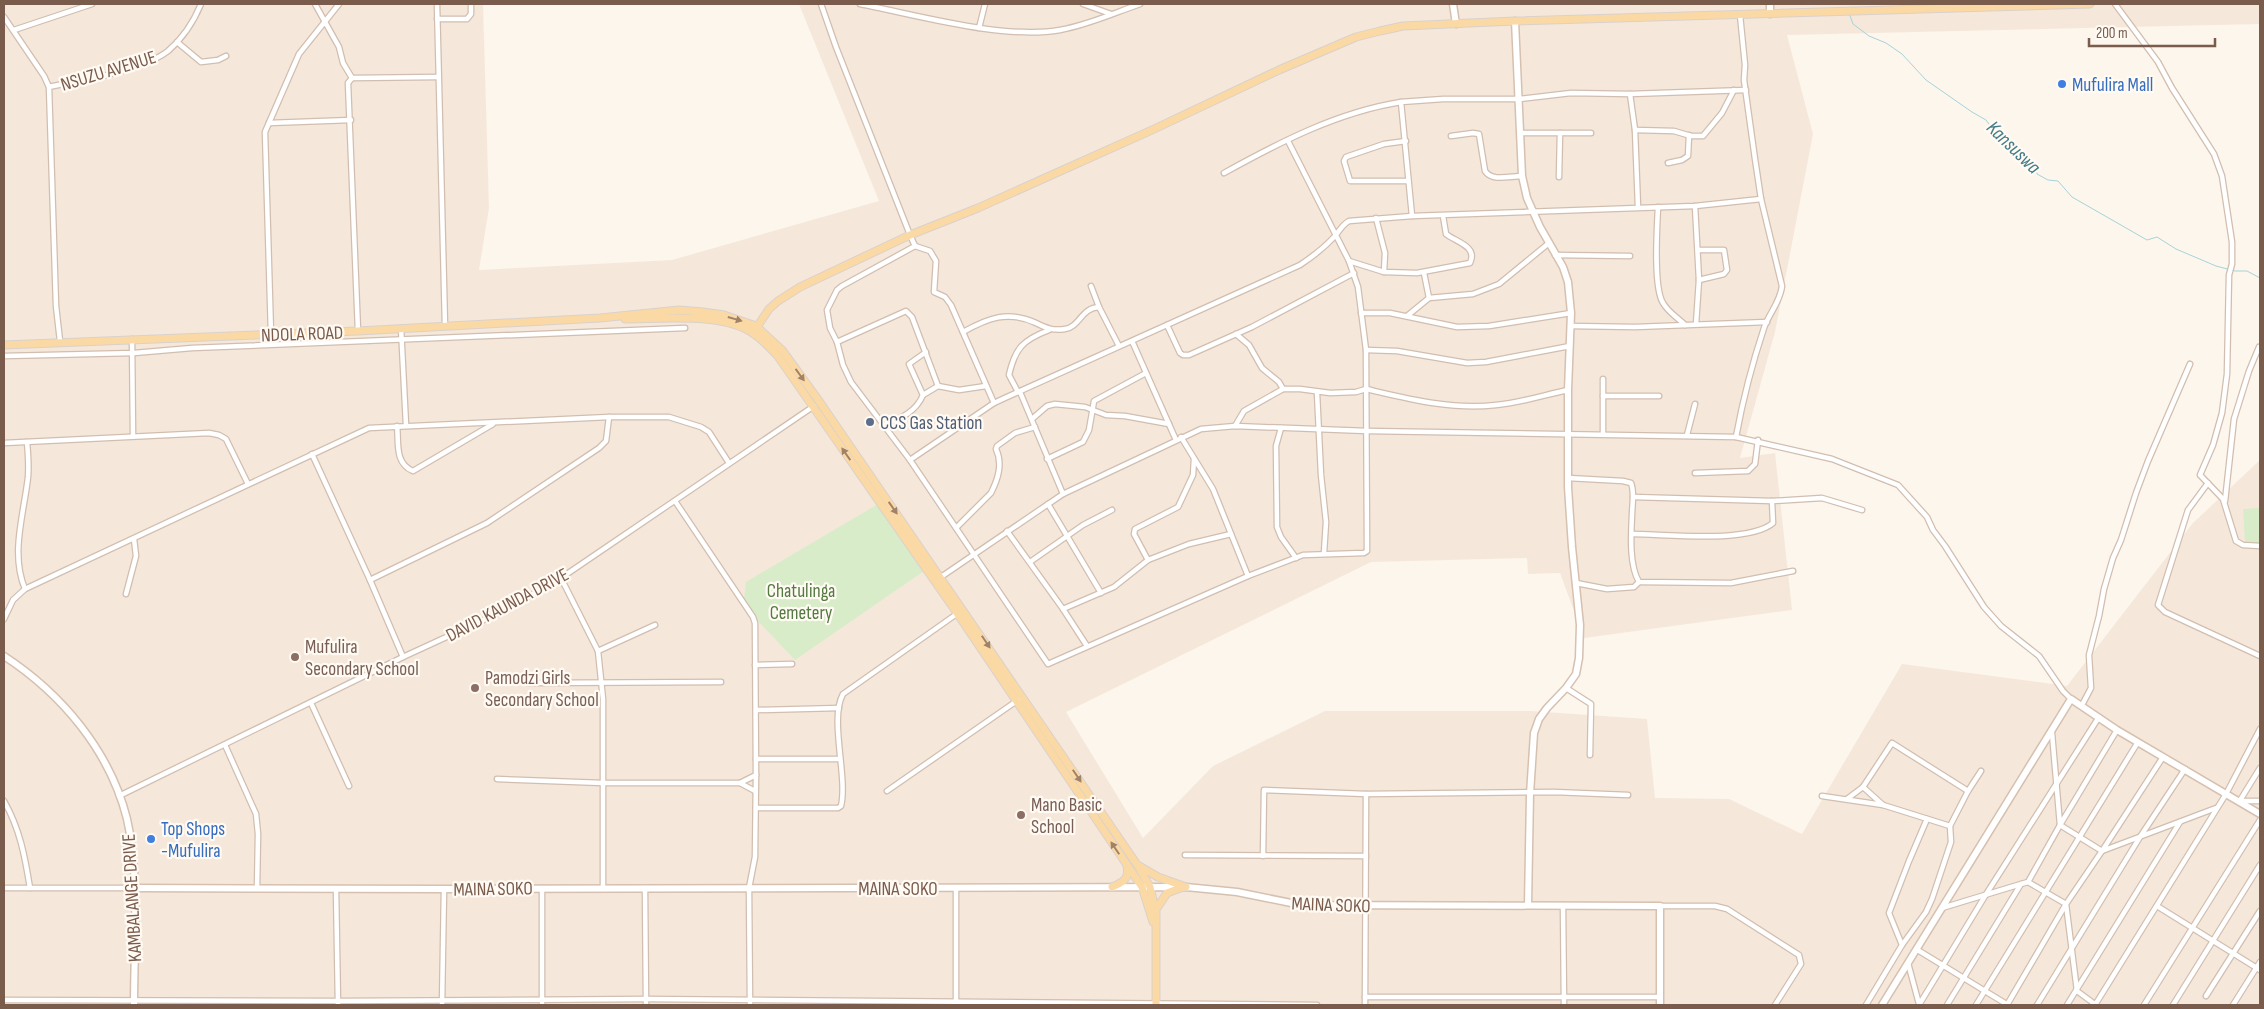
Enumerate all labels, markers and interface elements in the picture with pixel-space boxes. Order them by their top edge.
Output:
scale bar [2089,15,2215,47]
text: 200 m [2096,24,2128,43]
street label: NSUZU AVENUE [58,46,159,97]
place label: Mufulira Mall [2072,74,2153,97]
marker: Mufulira Mall [2056,78,2068,90]
water label: Kansuswa [1981,116,2045,179]
one-way arrow [728,315,743,323]
street label: NDOLA ROAD [261,322,344,347]
one-way arrow [795,368,805,382]
place label: CCS Gas Station [880,412,983,435]
marker: CCS Gas Station [864,416,876,428]
one-way arrow [841,447,851,461]
one-way arrow [888,502,898,515]
street label: DAVID KAUNDA DRIVE [442,563,573,647]
park label: Chatulinga Cemetery [767,580,835,625]
one-way arrow [981,635,991,649]
place label: Mufulira Secondary School [305,636,419,681]
marker: Mufulira Secondary School [289,651,301,663]
place label: Pamodzi Girls Secondary School [485,667,599,712]
marker: Pamodzi Girls Secondary School [469,682,481,694]
one-way arrow [1072,770,1082,783]
place label: Mano Basic School [1031,794,1102,839]
marker: Mano Basic School [1015,809,1027,821]
place label: Top Shops -Mufulira [161,818,225,863]
street label: KAMBALANGE DRIVE [118,833,147,963]
marker: Top Shops -Mufulira [145,833,157,845]
one-way arrow [1110,842,1120,855]
street label: MAINA SOKO [453,877,533,902]
street label: MAINA SOKO [858,878,938,901]
street label: MAINA SOKO [1291,893,1371,918]

